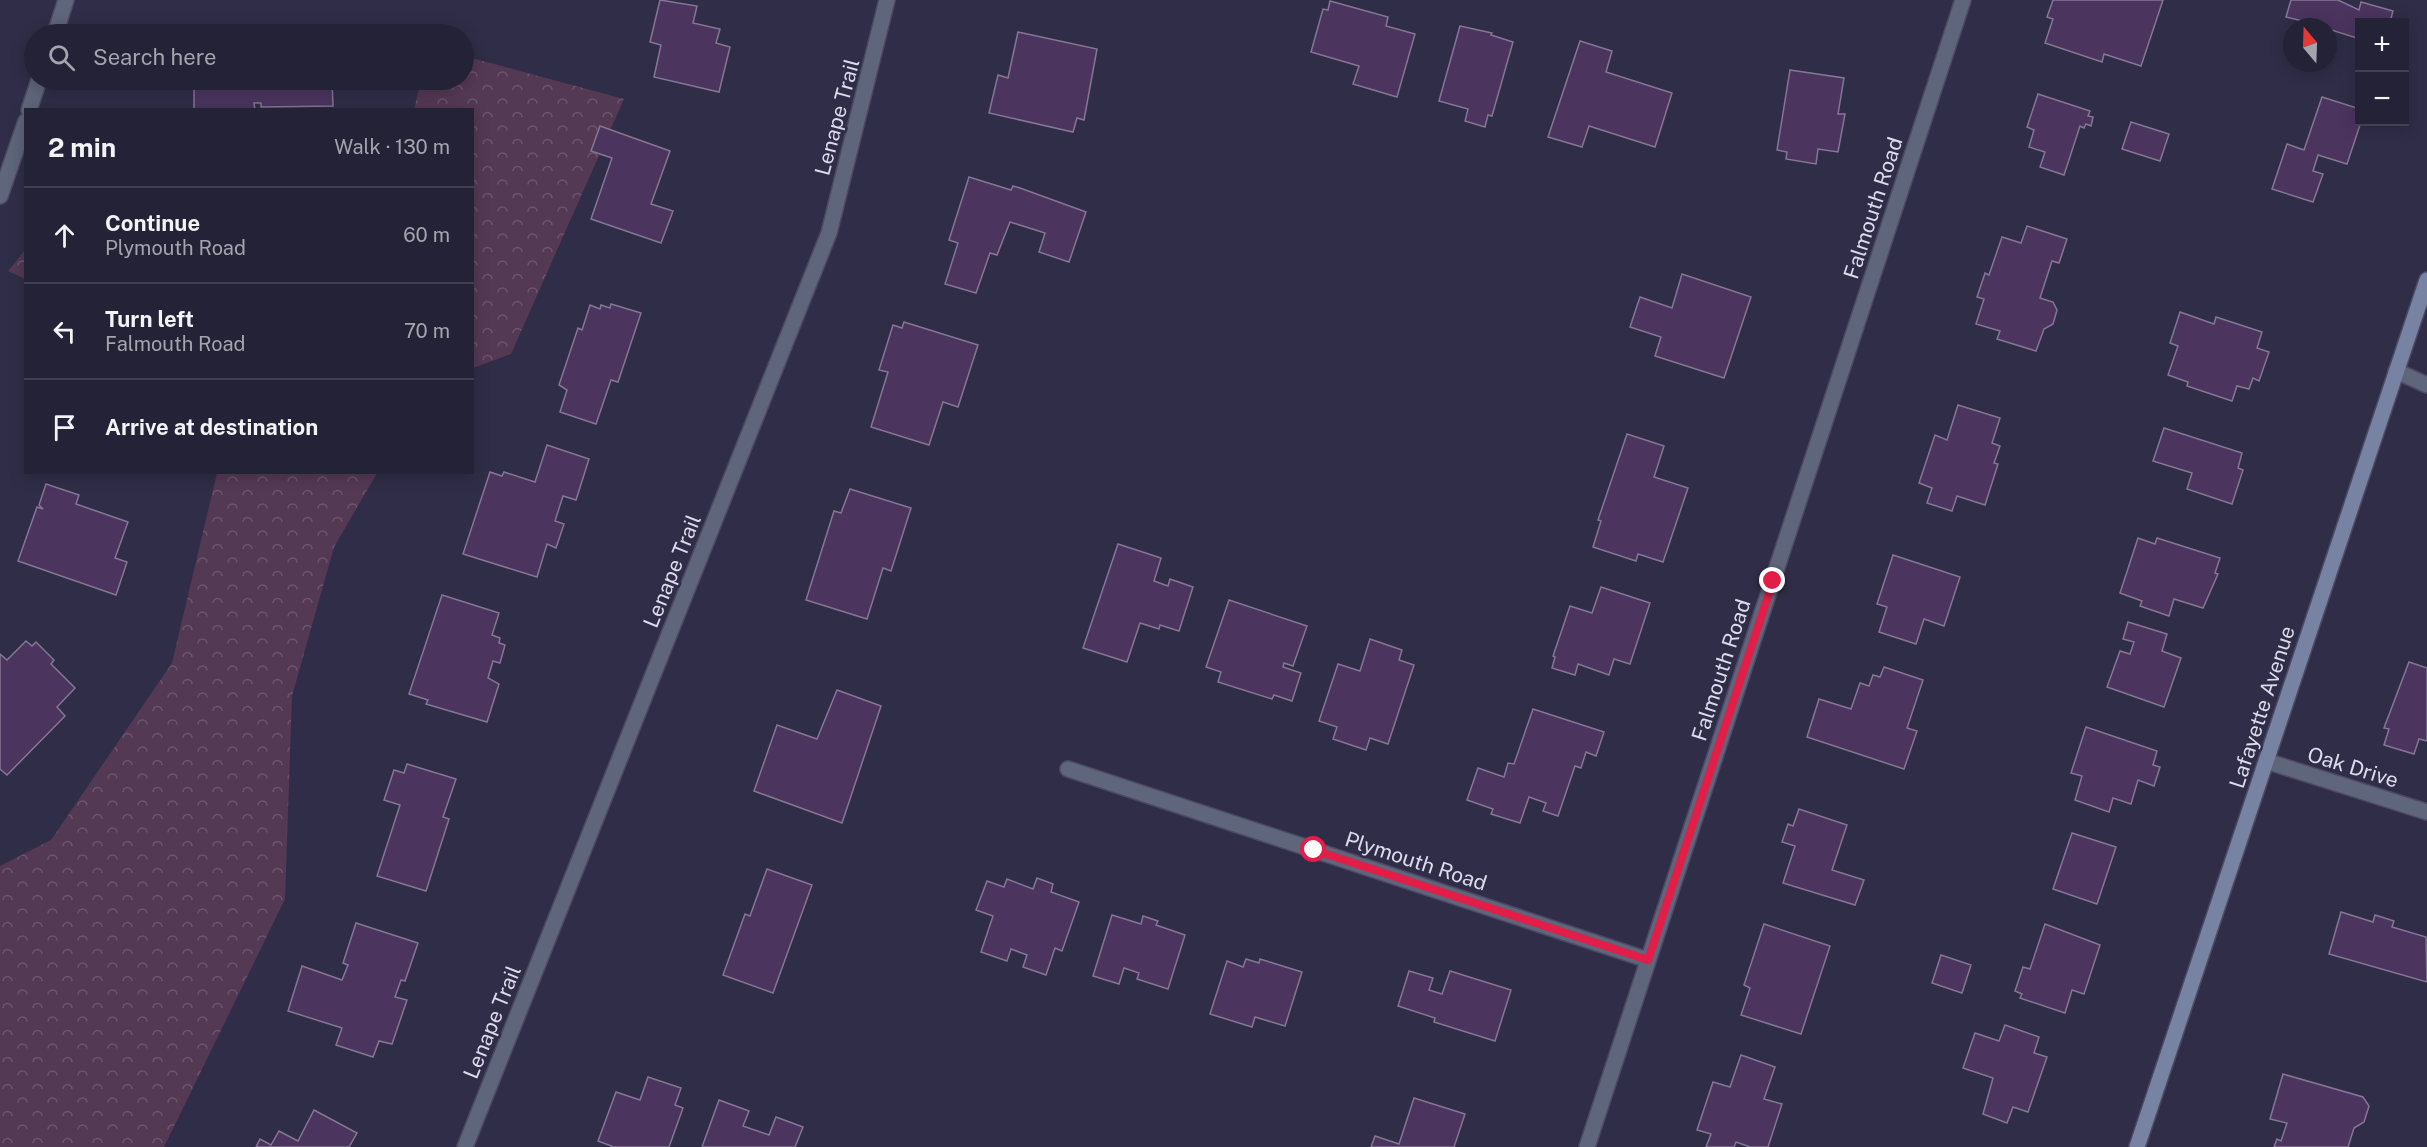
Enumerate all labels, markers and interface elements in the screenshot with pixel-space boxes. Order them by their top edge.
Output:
north arrow [2283,18,2337,72]
map controls [2355,18,2409,126]
button: + [2355,18,2409,72]
search box [24,24,474,90]
icon: search [45,41,78,74]
text: Search here [93,44,217,70]
street label: Lenape Trail [809,56,865,178]
button: − [2355,72,2409,126]
text: 2 min [48,132,116,163]
street label: Falmouth Road [1838,134,1908,282]
text: Walk · 130 m [334,135,450,159]
text: Continue [105,210,200,236]
icon: ahead [48,219,81,252]
text: 60 m [403,223,450,247]
text: Plymouth Road [105,236,246,260]
text: Turn left [105,306,194,332]
icon: left [48,315,81,348]
text: 70 m [404,319,450,343]
text: Falmouth Road [105,332,245,356]
icon: arrive [48,411,81,444]
text: Arrive at destination [105,414,318,440]
street label: Lenape Trail [638,511,706,631]
route end [1759,567,1785,593]
street label: Falmouth Road [1686,596,1756,744]
street label: Lafayette Avenue [2224,623,2300,791]
street label: Oak Drive [2304,741,2402,793]
street label: Plymouth Road [1342,826,1490,896]
route start [1300,836,1326,862]
street label: Lenape Trail [458,962,526,1082]

